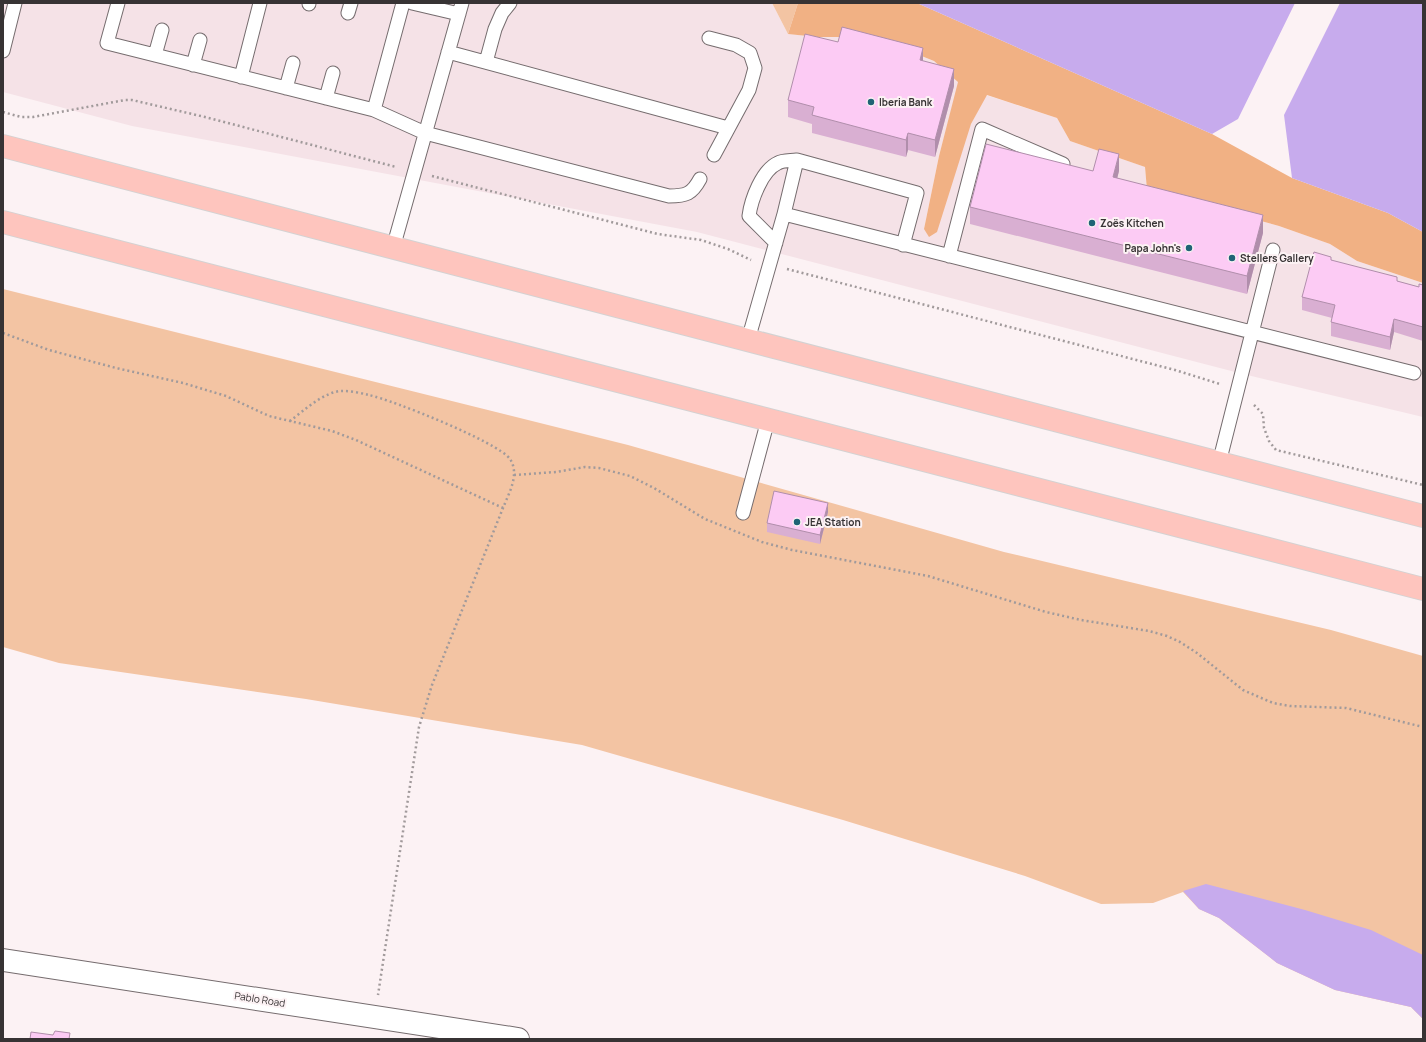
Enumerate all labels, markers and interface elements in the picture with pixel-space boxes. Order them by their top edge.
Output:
place label: Iberia Bank [879,95,933,109]
marker: Iberia Bank [866,97,876,107]
place label: Zoës Kitchen [1100,216,1164,230]
marker: Zoës Kitchen [1087,218,1097,228]
place label: Papa John's [1125,241,1182,255]
marker: Papa John's [1184,243,1194,253]
place label: Stellers Gallery [1240,251,1314,265]
marker: Stellers Gallery [1227,253,1237,263]
place label: JEA Station [805,515,861,529]
marker: JEA Station [792,517,802,527]
street label: Pablo Road [234,988,286,1010]

